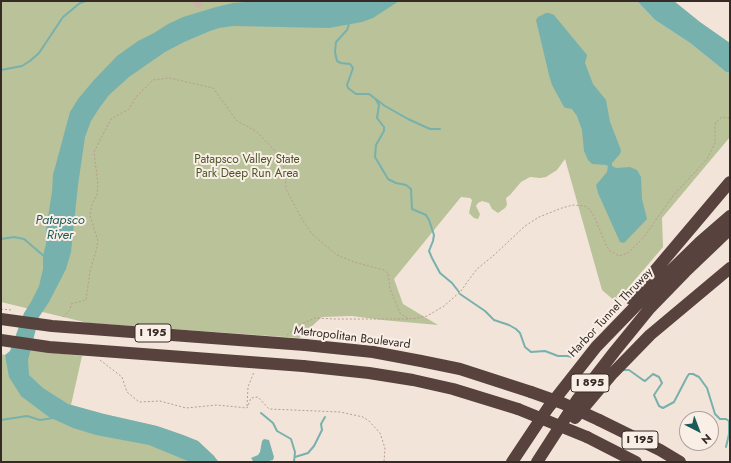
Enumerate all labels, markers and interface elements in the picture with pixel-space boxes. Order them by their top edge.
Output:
park label: Patapsco Valley State Park Deep Run Area [194,153,300,181]
water label: Patapsco River [35,213,85,244]
street label: Harbor Tunnel Thruway [566,265,656,361]
road number: I 195 [135,324,171,342]
street label: Metropolitan Boulevard [293,324,411,352]
road number: I 895 [571,374,609,392]
north arrow [679,411,719,451]
text: N [698,430,715,448]
road number: I 195 [622,431,658,449]

